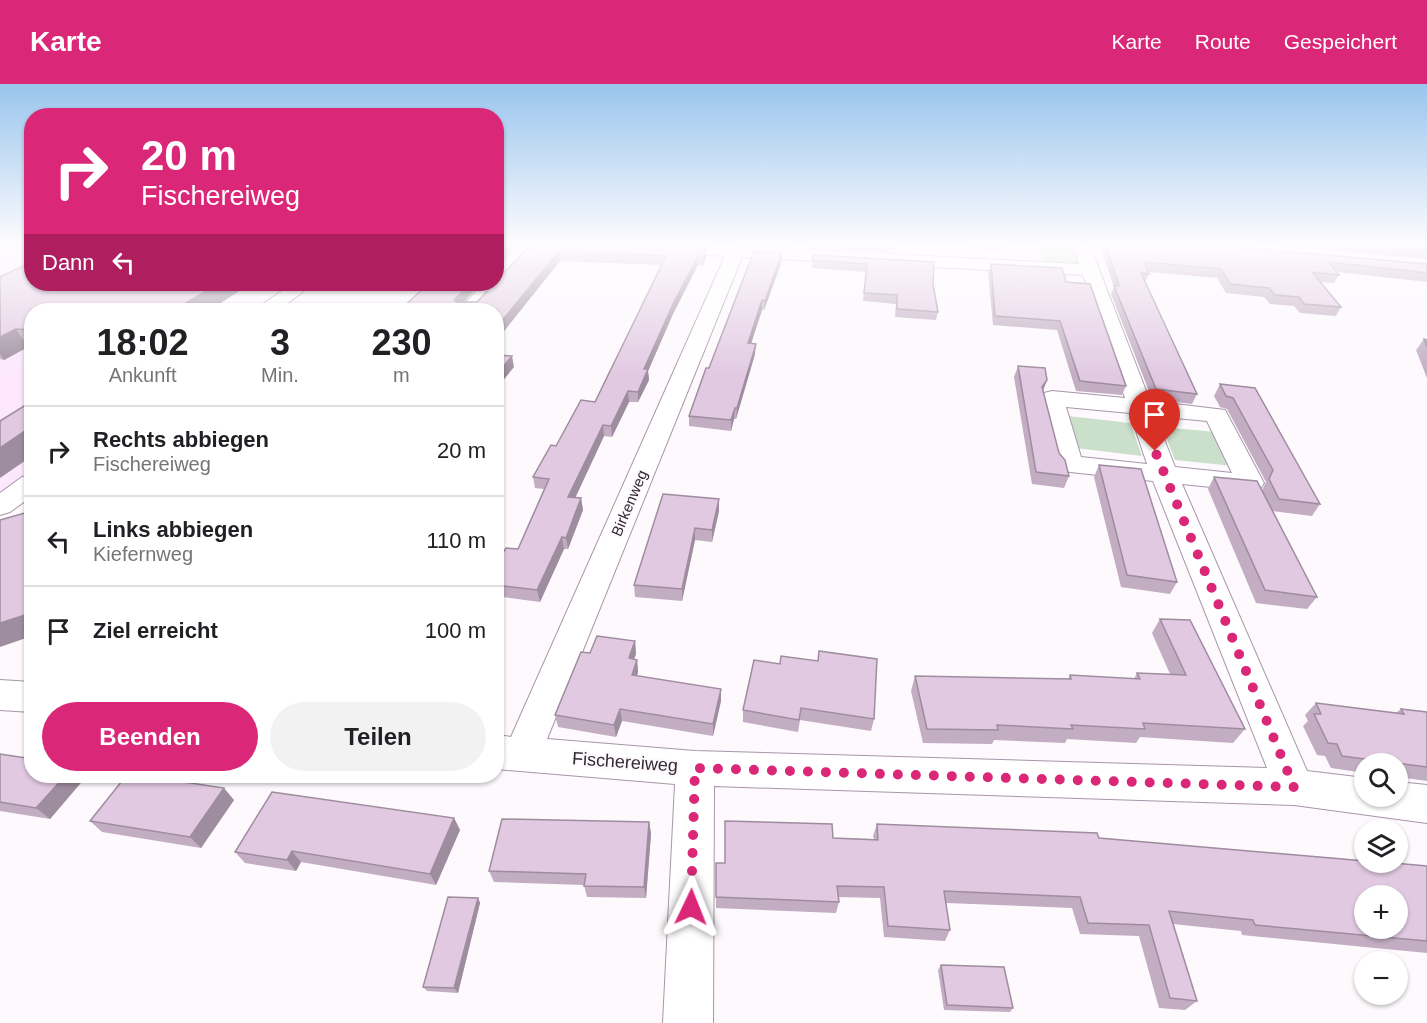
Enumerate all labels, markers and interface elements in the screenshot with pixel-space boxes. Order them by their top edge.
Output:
text: Karte [30,26,102,57]
text: Karte [1112,30,1162,53]
text: Route [1195,30,1251,53]
text: Gespeichert [1284,30,1397,53]
icon: right [42,132,120,210]
text: 20 m [141,132,237,179]
text: Fischereiweg [141,181,300,211]
icon: left [107,246,140,279]
text: Dann [42,250,95,275]
text: 18:02 [97,322,189,363]
text: 3 [270,322,290,363]
text: 230 [371,322,431,363]
text: Ankunft [109,364,176,386]
text: Min. [261,364,299,386]
text: m [393,364,410,386]
pin [1129,389,1180,451]
icon: arrive [1138,398,1171,431]
text: Rechts abbiegen [93,427,269,452]
icon: right [42,435,75,468]
text: 20 m [437,438,486,463]
text: Fischereiweg [93,453,211,475]
street label: Birkenweg [607,467,651,539]
text: Links abbiegen [93,517,253,542]
icon: left [42,525,75,558]
text: 110 m [426,528,486,553]
text: Kiefernweg [93,543,193,565]
icon: arrive [42,615,75,648]
text: Ziel erreicht [93,618,218,643]
text: 100 m [425,618,486,643]
button: Beenden [42,702,258,771]
button: Teilen [270,702,486,771]
street label: Fischereiweg [571,748,679,776]
map controls [1354,753,1408,1005]
button: search [1354,753,1408,807]
button: layers [1354,819,1408,873]
position arrow [659,875,723,939]
button: + [1354,885,1408,939]
button: − [1354,951,1408,1005]

